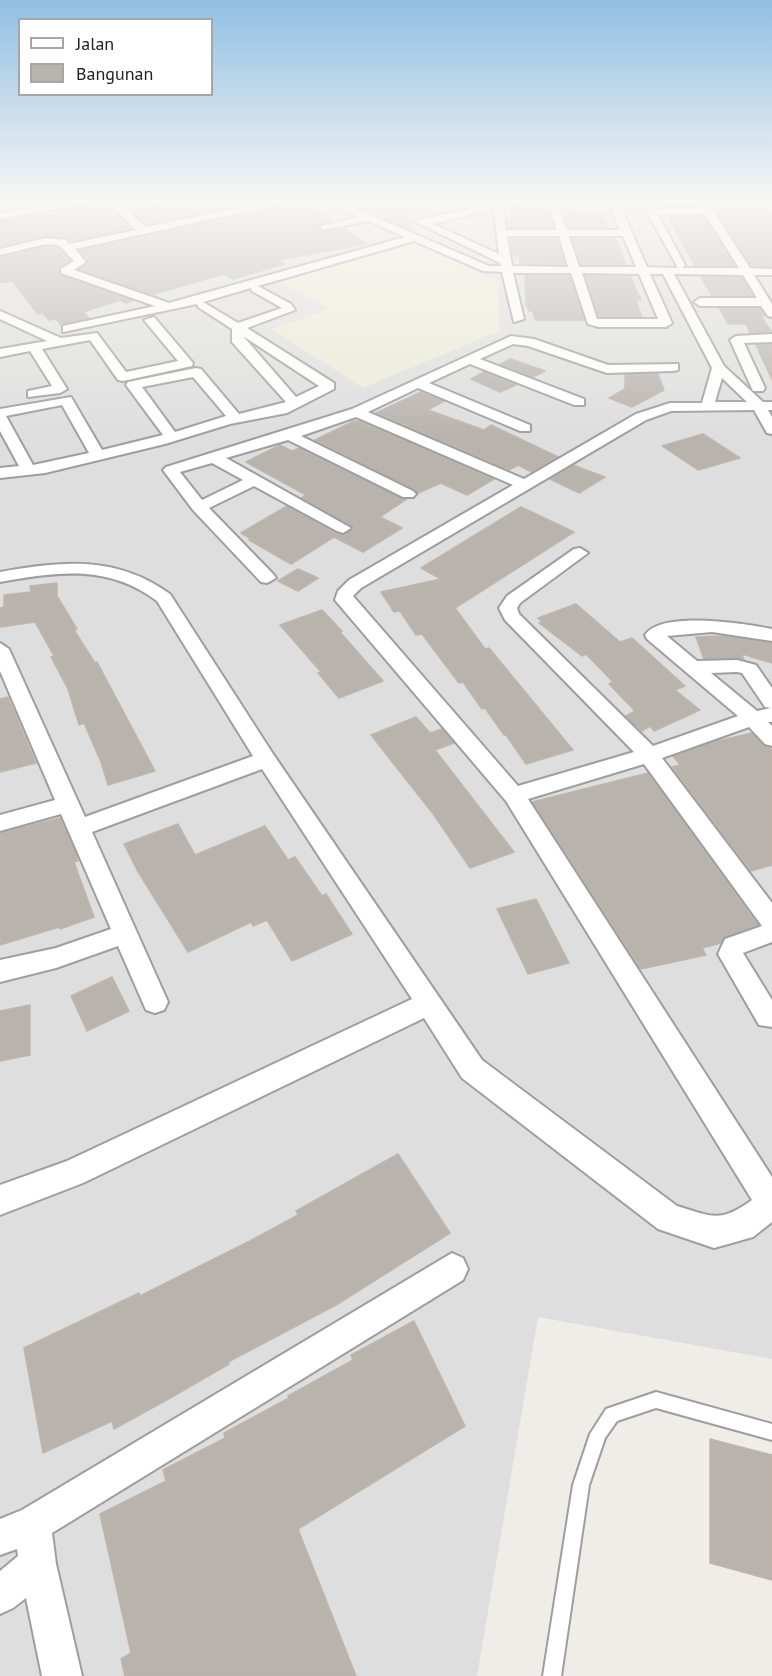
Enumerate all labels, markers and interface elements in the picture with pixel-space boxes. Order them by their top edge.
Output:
legend [18,18,213,96]
text: Jalan [76,32,114,55]
text: Bangunan [76,62,153,85]

